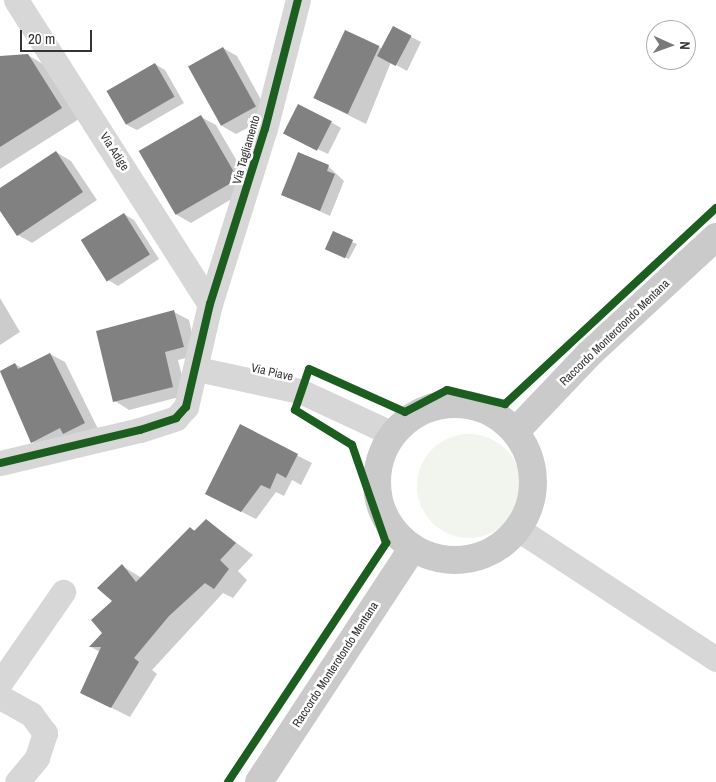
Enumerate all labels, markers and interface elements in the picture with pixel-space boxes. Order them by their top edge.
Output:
scale bar [22,20,95,52]
north arrow [646,20,696,70]
text: 20 m [28,28,55,49]
text: N [676,41,694,50]
street label: Via Tagliamento [230,114,264,186]
street label: Via Adige [96,130,132,174]
street label: Raccordo Monterotondo Mentana [557,277,673,389]
street label: Via Piave [250,361,294,385]
street label: Raccordo Monterotondo Mentana [290,600,382,730]

